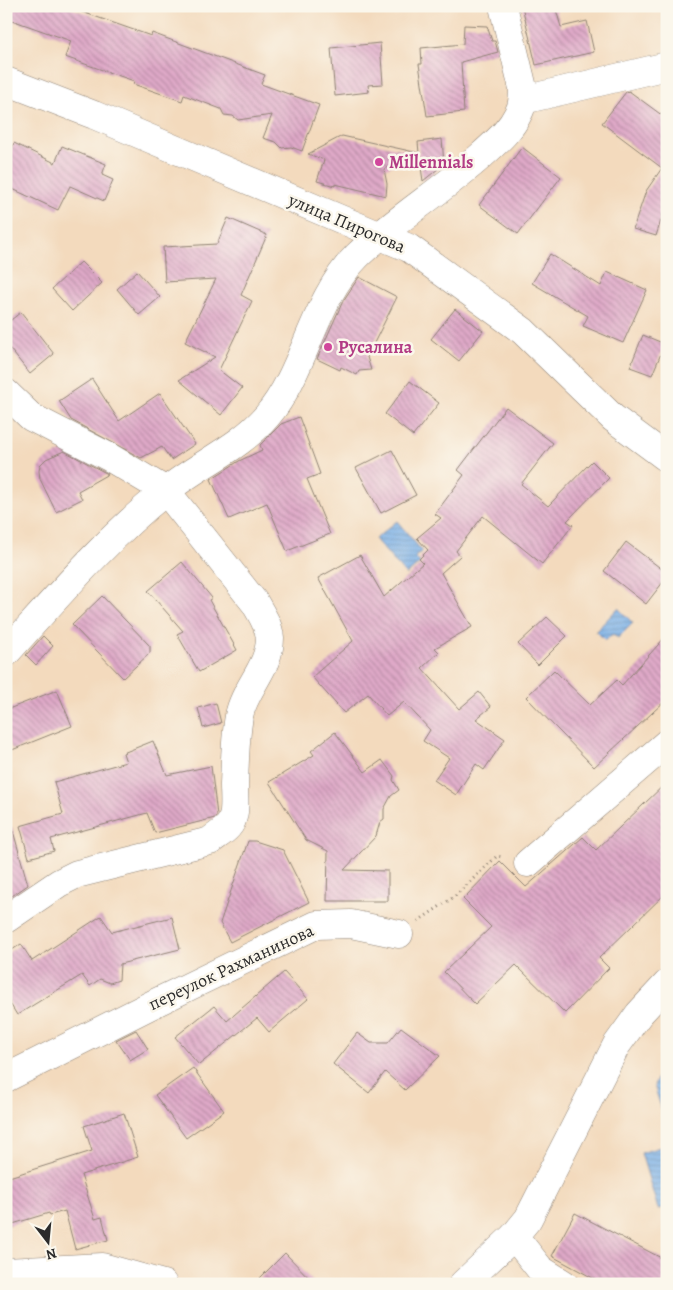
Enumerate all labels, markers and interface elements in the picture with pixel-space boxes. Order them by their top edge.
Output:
place label: Millennials [389,150,473,174]
marker: Millennials [373,156,385,168]
street label: улица Пирогова [284,187,410,259]
place label: Русалина [338,335,413,359]
marker: Русалина [322,341,334,353]
street label: переулок Рахманинова [144,918,318,1016]
north arrow [22,1218,72,1268]
text: N [44,1243,59,1265]

